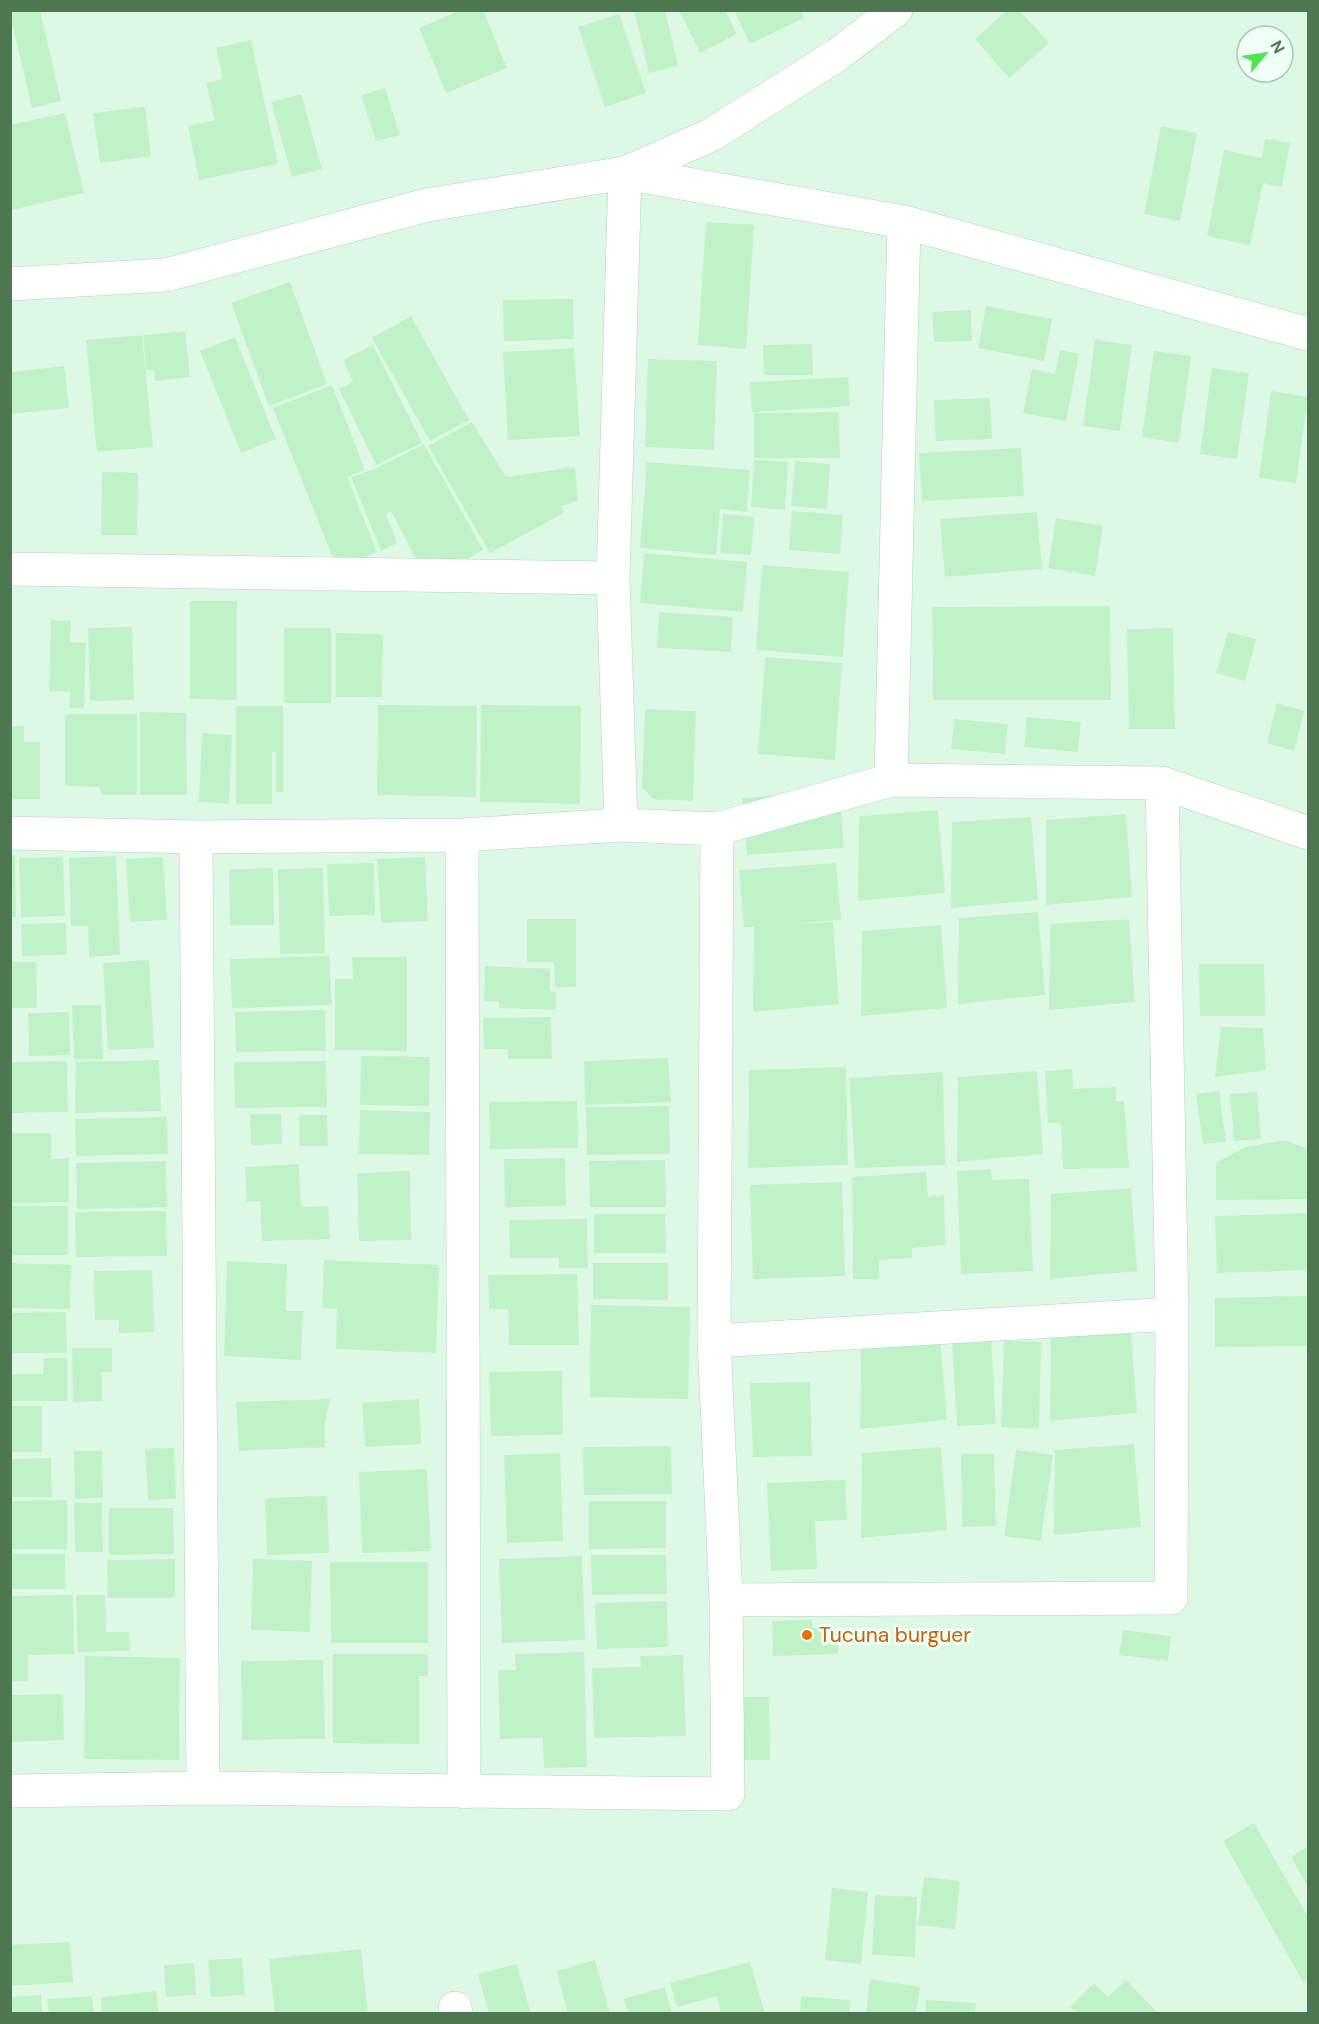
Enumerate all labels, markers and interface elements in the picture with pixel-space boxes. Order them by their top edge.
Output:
north arrow [1235,24,1295,84]
text: N [1266,37,1290,57]
place label: Tucuna burguer [819,1621,971,1649]
marker: Tucuna burguer [800,1628,814,1642]

